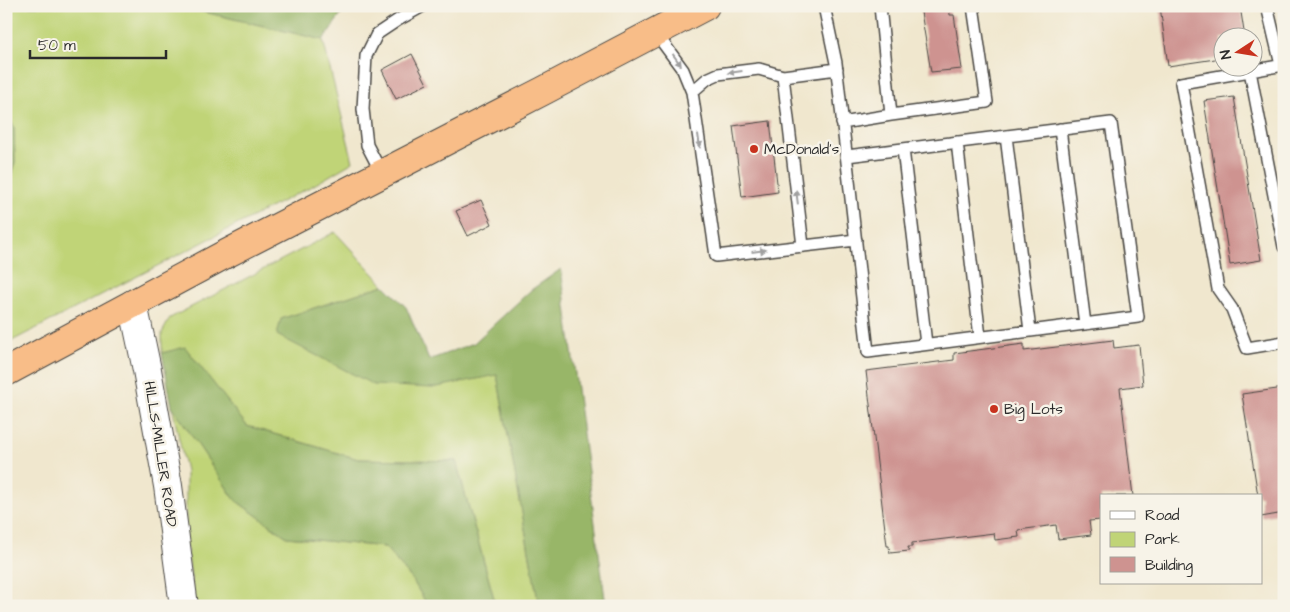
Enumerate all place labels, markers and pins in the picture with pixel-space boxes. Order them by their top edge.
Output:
place label: McDonald's [764,139,840,160]
marker: McDonald's [748,143,760,155]
place label: Big Lots [1004,399,1064,421]
marker: Big Lots [988,403,1000,415]

